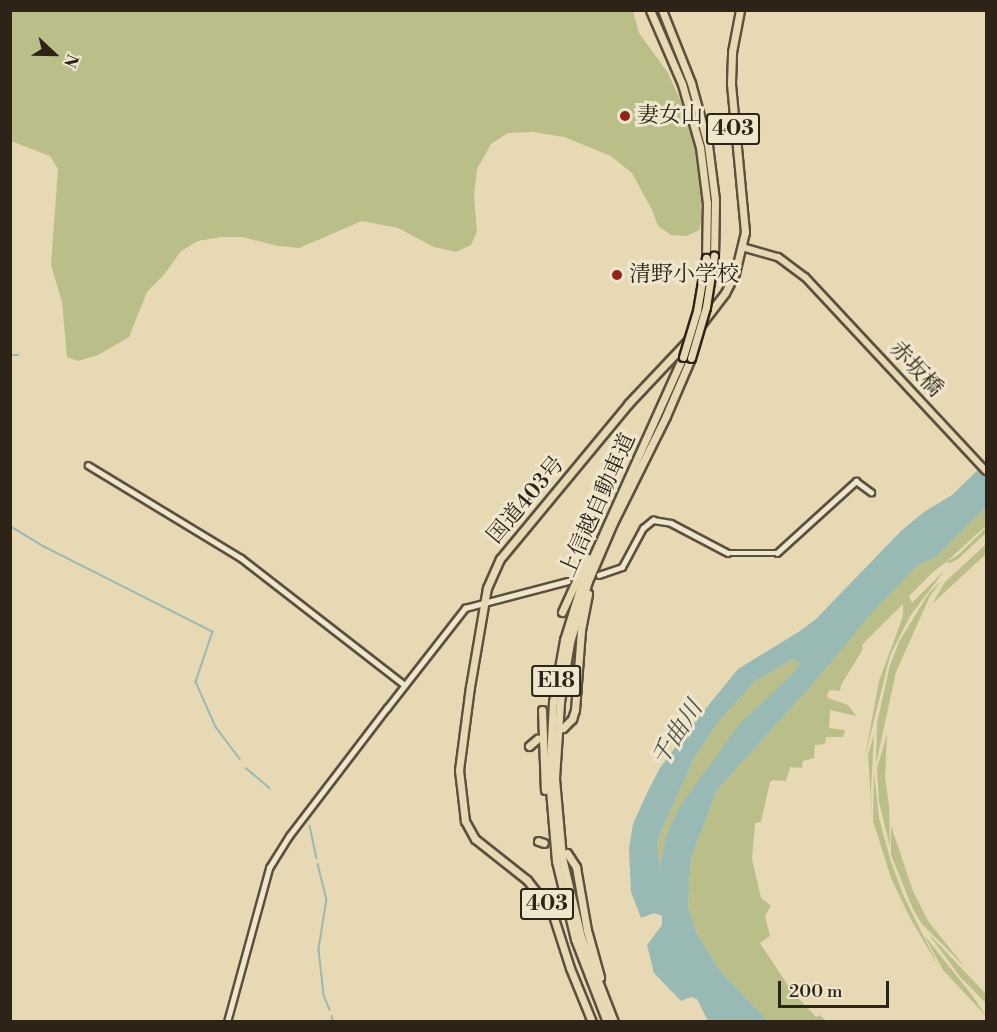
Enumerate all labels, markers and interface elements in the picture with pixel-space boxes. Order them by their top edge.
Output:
north arrow [24,24,84,84]
text: N [59,51,82,70]
place label: 妻女山 [637,103,703,129]
marker: 妻女山 [618,109,632,123]
road number: 403 [706,111,760,147]
place label: 清野小学校 [629,262,739,288]
marker: 清野小学校 [610,268,624,282]
street label: 赤坂橋 [884,336,948,402]
street label: 上信越自動車道 [555,429,641,581]
street label: 国道403号 [482,451,570,549]
road number: E18 [530,663,582,699]
water label: 千曲川 [646,696,710,772]
road number: 403 [520,886,574,922]
scale bar [781,969,892,1007]
text: 200 m [789,980,843,1003]

